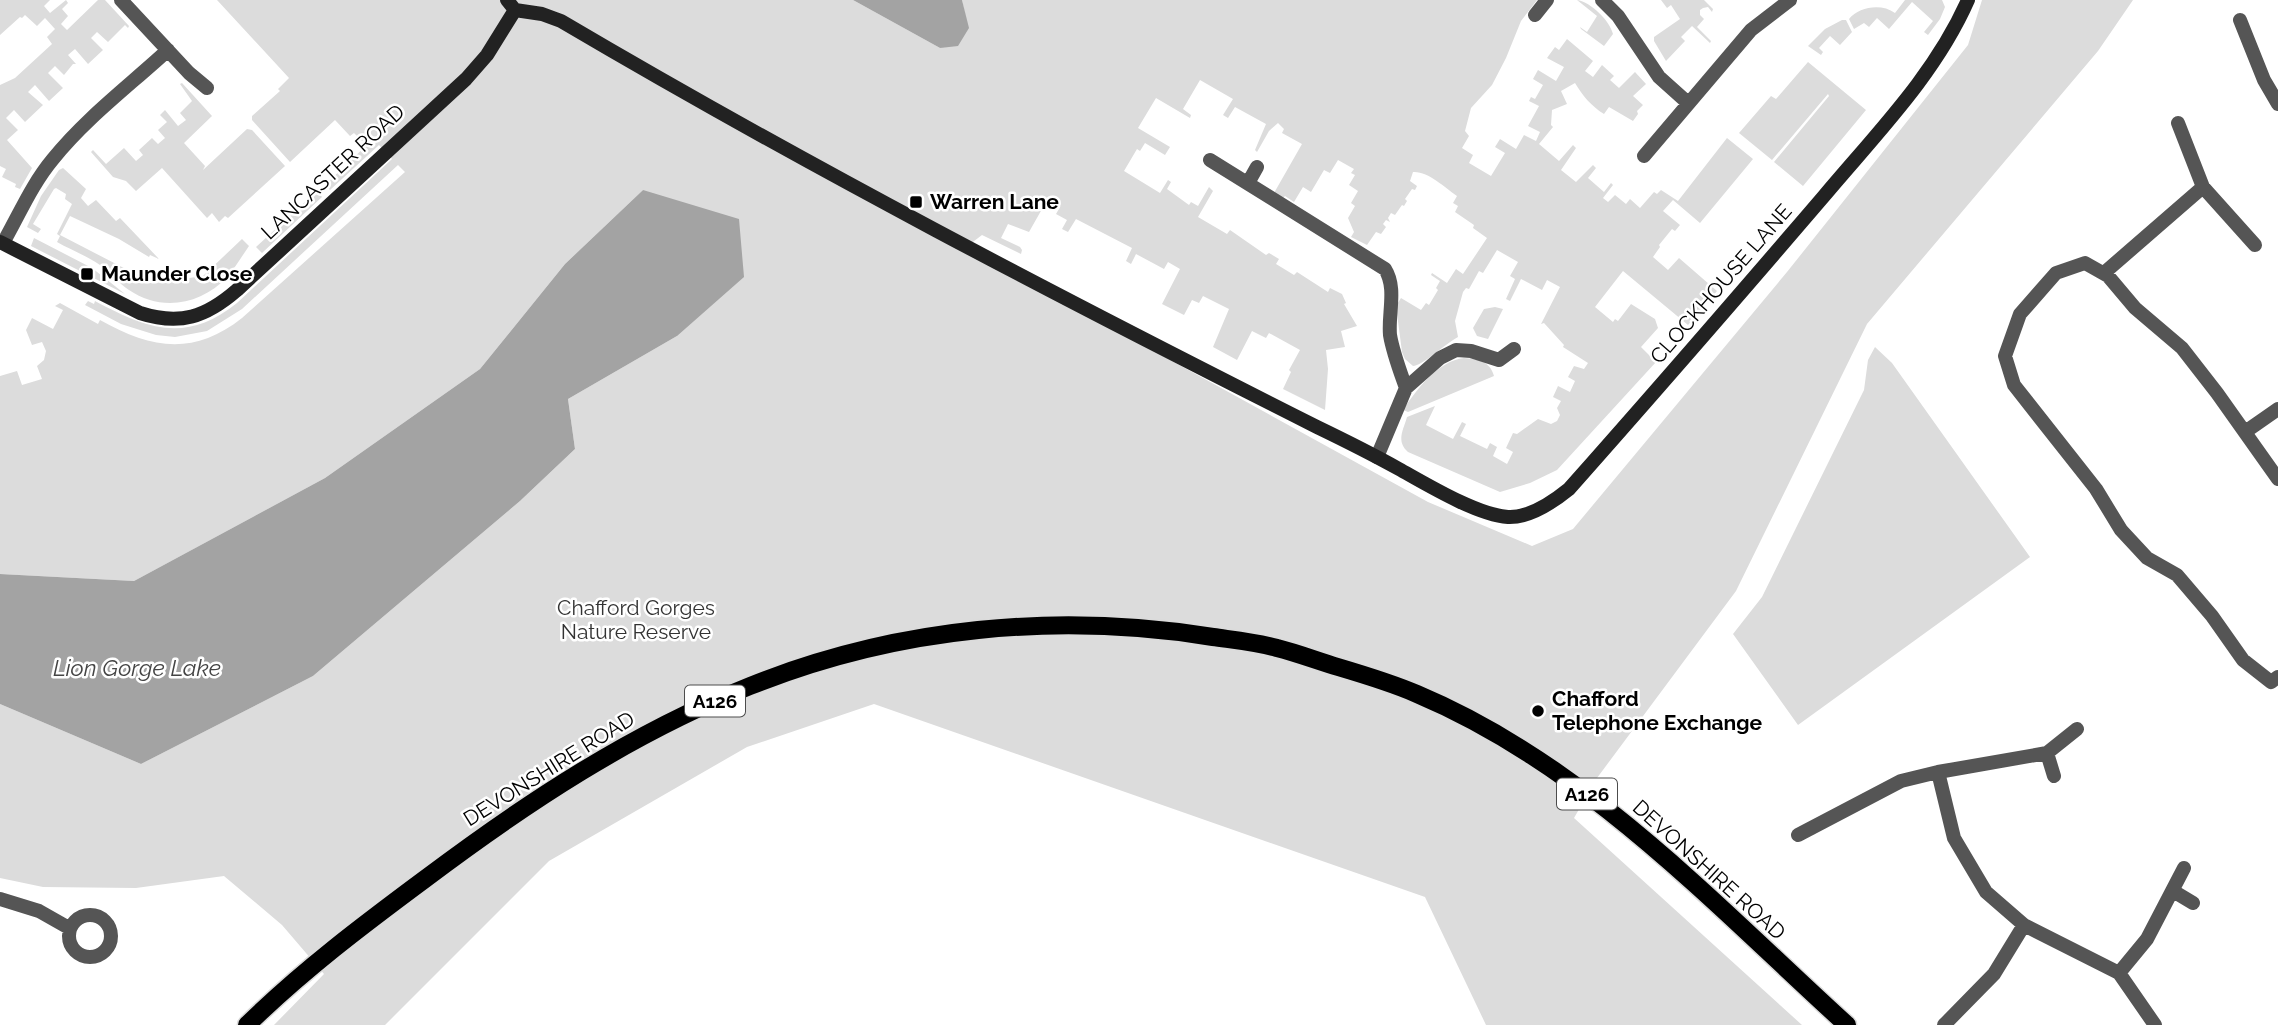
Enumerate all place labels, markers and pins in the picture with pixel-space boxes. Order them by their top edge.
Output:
place label: Warren Lane [930,189,1059,214]
marker: Warren Lane [908,194,924,210]
place label: Maunder Close [101,261,253,286]
marker: Maunder Close [79,266,95,282]
place label: Chafford Telephone Exchange [1552,686,1763,735]
marker: Chafford Telephone Exchange [1530,703,1546,719]

